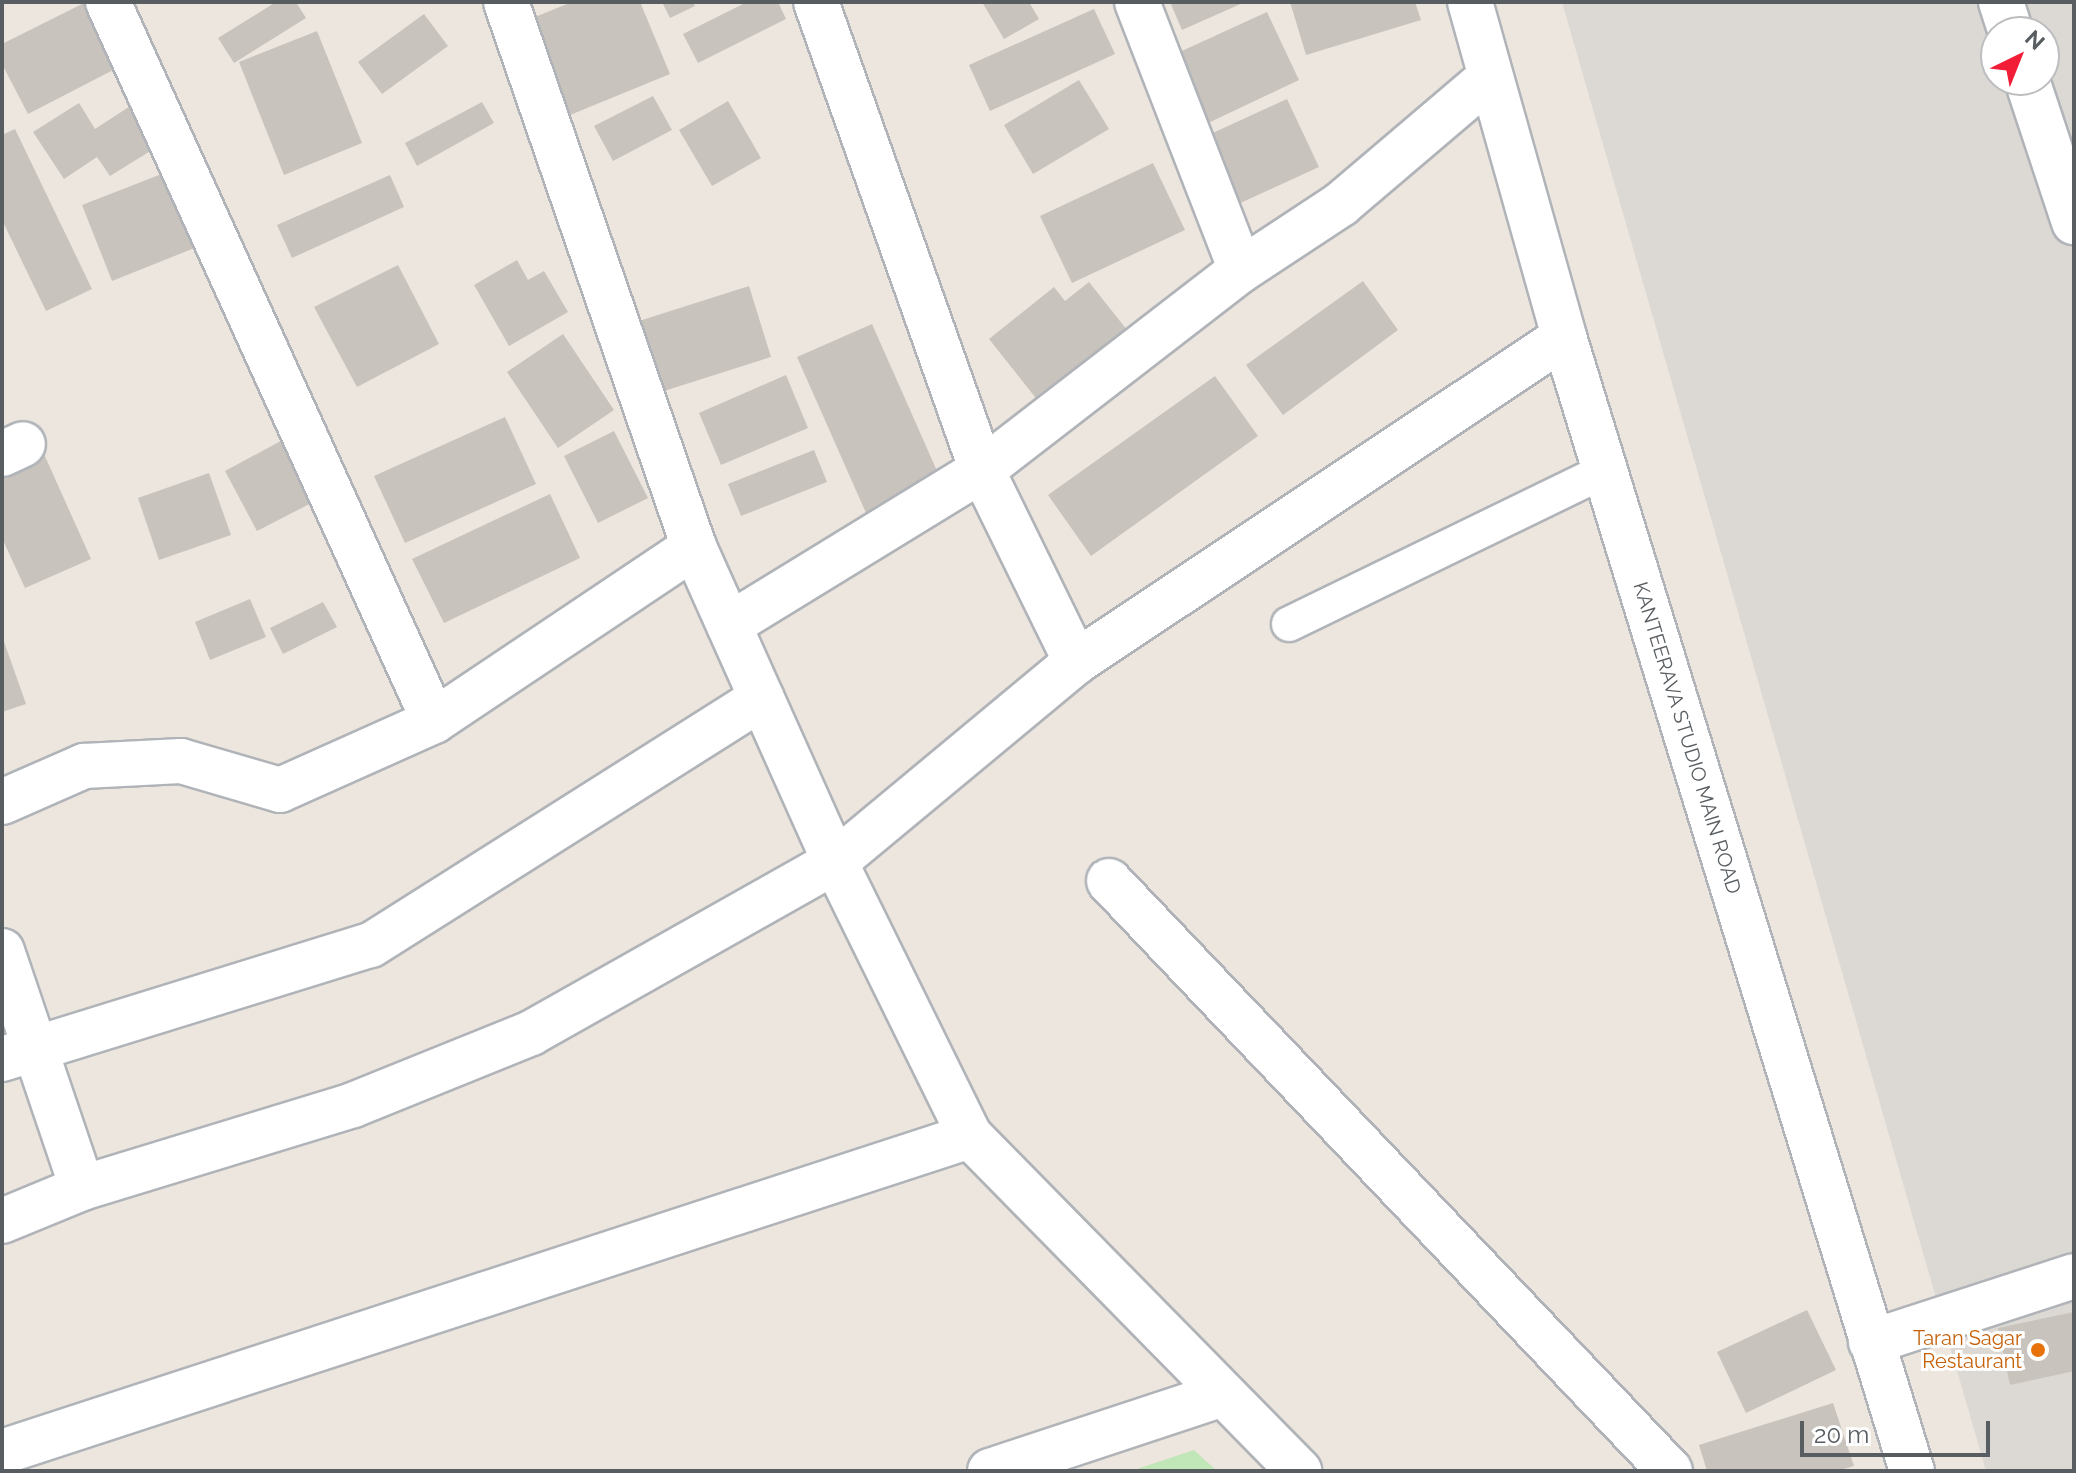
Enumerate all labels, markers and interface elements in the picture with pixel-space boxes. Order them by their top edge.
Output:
north arrow [1980,16,2060,96]
text: N [2020,25,2050,55]
street label: KANTEERAVA STUDIO MAIN ROAD [1628,579,1746,897]
place label: Taran Sagar Restaurant [1913,1326,2022,1373]
marker: Taran Sagar Restaurant [2029,1341,2047,1359]
scale bar [1804,1405,1994,1455]
text: 20 m [1814,1420,1869,1449]

